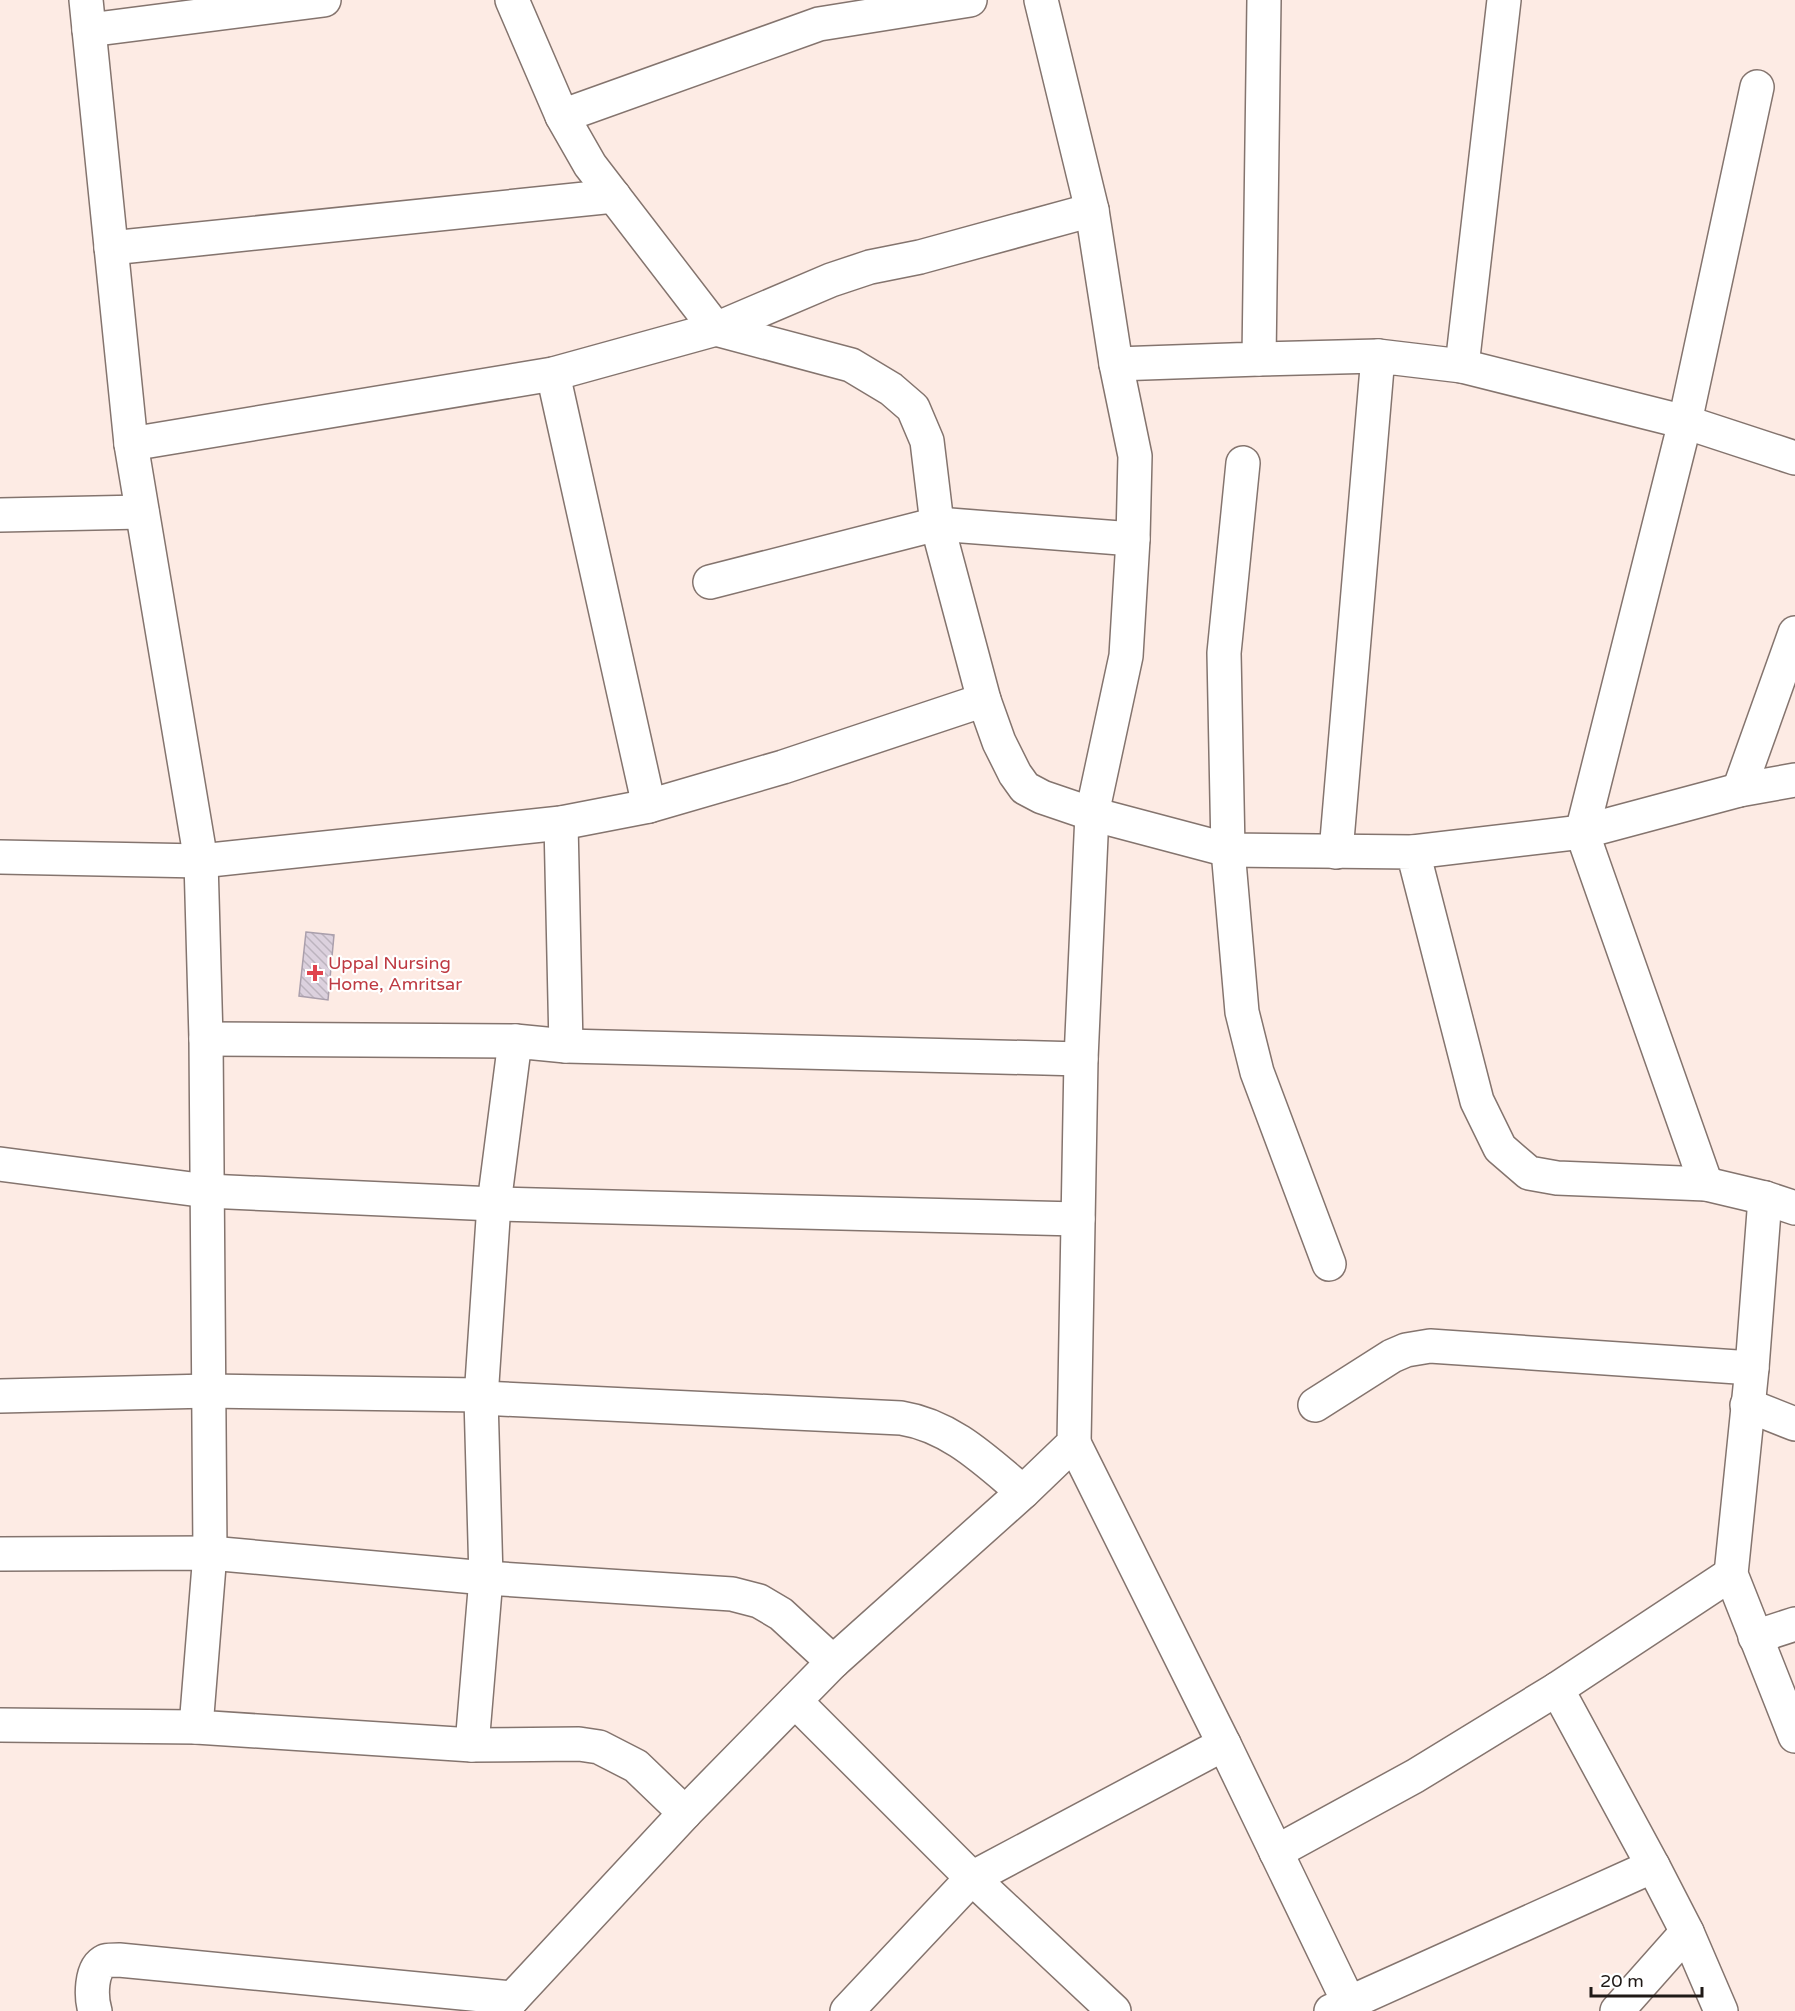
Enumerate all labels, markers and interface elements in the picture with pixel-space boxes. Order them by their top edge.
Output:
place label: Uppal Nursing Home, Amritsar [328,952,462,995]
marker: Uppal Nursing Home, Amritsar [306,964,324,982]
scale bar [1591,1960,1702,1998]
text: 20 m [1600,1970,1644,1992]

